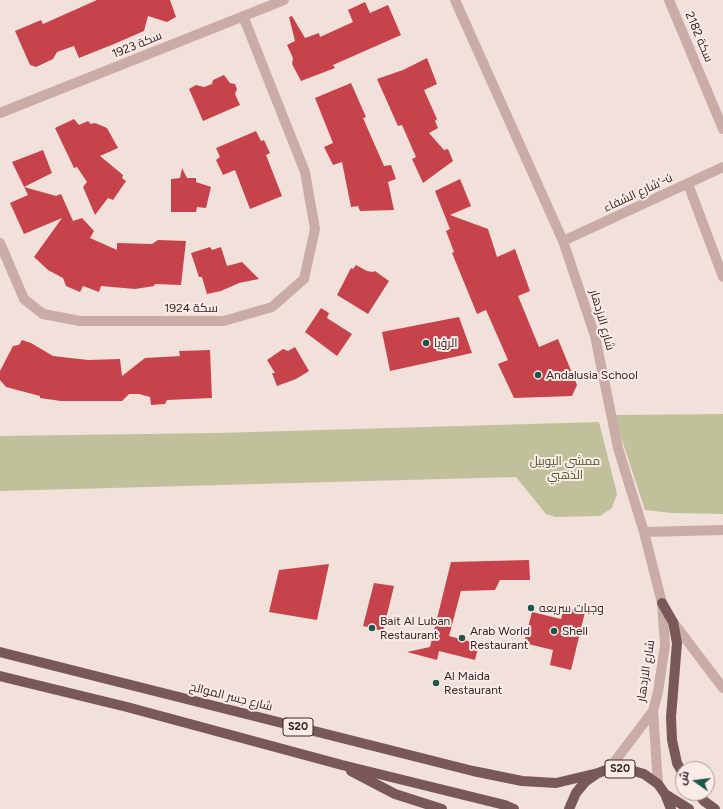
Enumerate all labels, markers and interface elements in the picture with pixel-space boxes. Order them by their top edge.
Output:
street label: سكة 2182 [682,10,716,64]
street label: سكة 1923 [110,28,164,62]
street label: شارع الشفاء'-ú [601,171,675,215]
street label: شارع الازدهار [586,288,618,352]
street label: سكة 1924 [164,301,218,315]
place label: الرؤيا [434,336,457,350]
marker: الرؤيا [421,338,431,348]
place label: Andalusia School [546,368,638,382]
marker: Andalusia School [533,370,543,380]
park label: ممشى اليوبيل الذهبي [530,454,600,482]
place label: وجبات سريعه [539,601,604,615]
marker: وجبات سريعه [526,603,536,613]
place label: Bait Al Luban Restaurant [380,614,450,642]
marker: Bait Al Luban Restaurant [367,623,377,633]
place label: Arab World Restaurant [470,624,530,652]
place label: Shell [562,624,588,638]
marker: Shell [549,626,559,636]
marker: Arab World Restaurant [457,633,467,643]
street label: شارع الازدهار [634,639,658,703]
place label: Al Maida Restaurant [444,669,502,697]
marker: Al Maida Restaurant [431,678,441,688]
street label: شارع جسر الموالح [188,680,274,714]
road number: S20 [283,718,313,736]
road number: S20 [605,760,635,778]
north arrow [675,761,715,801]
text: ش [676,770,692,787]

